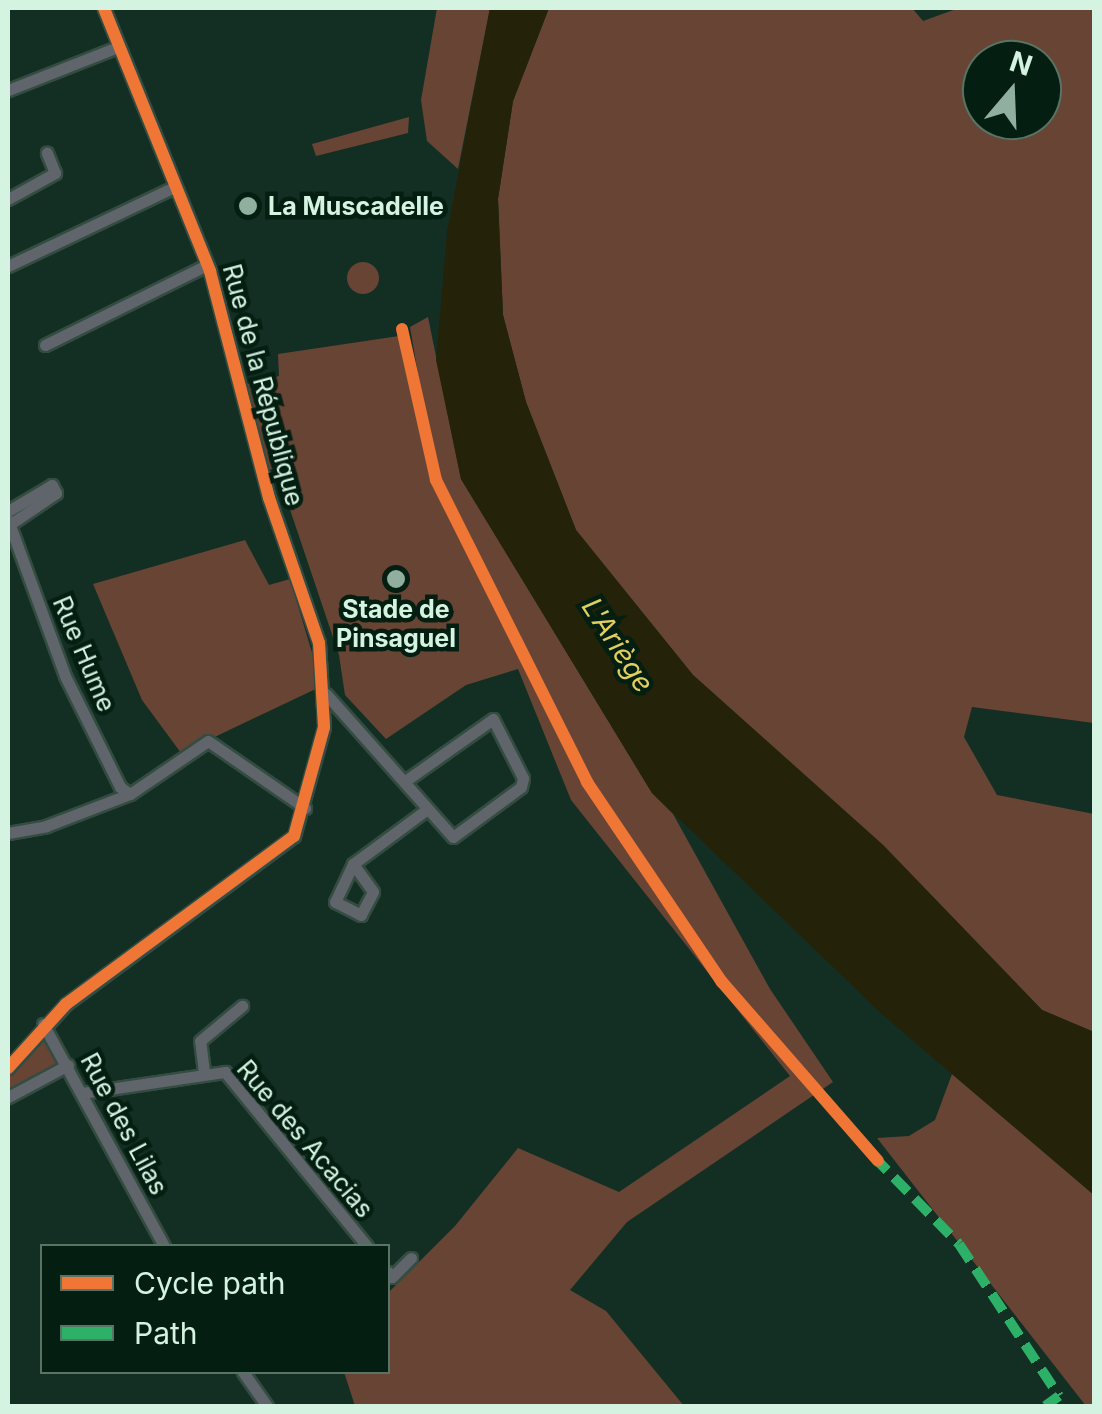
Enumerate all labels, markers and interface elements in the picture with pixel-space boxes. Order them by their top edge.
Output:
north arrow [962,40,1062,140]
text: N [1005,44,1037,83]
place label: La Muscadelle [268,191,444,221]
marker: La Muscadelle [237,195,259,217]
street label: Rue de la République [216,261,310,509]
marker: Stade de Pinsaguel [385,568,407,590]
water label: L'Ariège [575,591,661,699]
street label: Rue Hume [46,592,122,716]
place label: Stade de Pinsaguel [336,595,456,654]
street label: Rue des Lilas [74,1048,174,1200]
street label: Rue des Acacias [231,1054,379,1224]
legend [40,1244,390,1374]
text: Cycle path [134,1265,286,1301]
text: Path [134,1315,198,1351]

